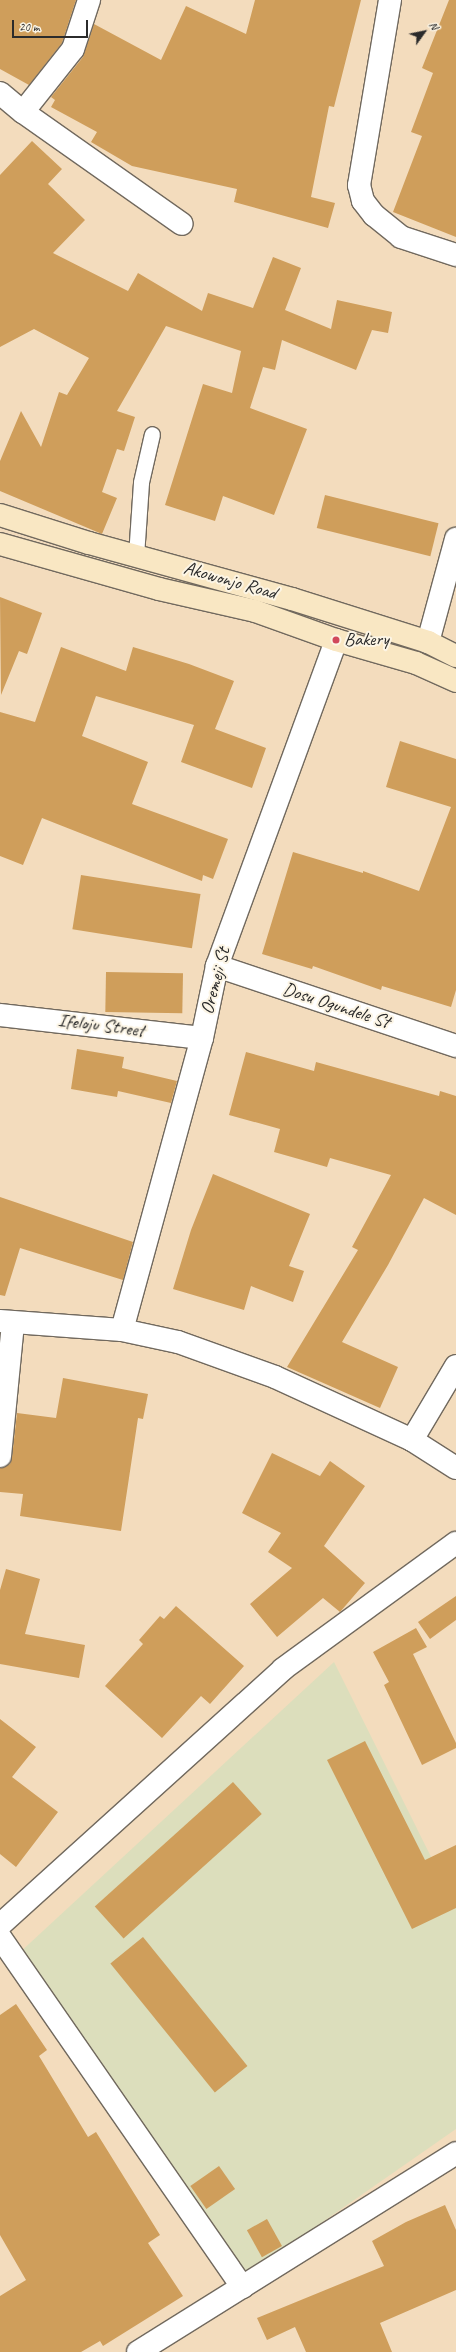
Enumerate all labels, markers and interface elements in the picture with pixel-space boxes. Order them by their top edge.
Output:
scale bar [14,12,90,38]
north arrow [404,12,444,52]
text: 20 m [19,19,39,35]
text: N [426,19,442,32]
street label: Akowonjo Road [181,557,279,605]
place label: Bakery [344,629,389,651]
marker: Bakery [331,635,341,645]
street label: Oremeji St [196,945,236,1017]
street label: Dosu Ogundele St [279,978,393,1034]
street label: Ifeloju Street [57,1009,145,1043]

